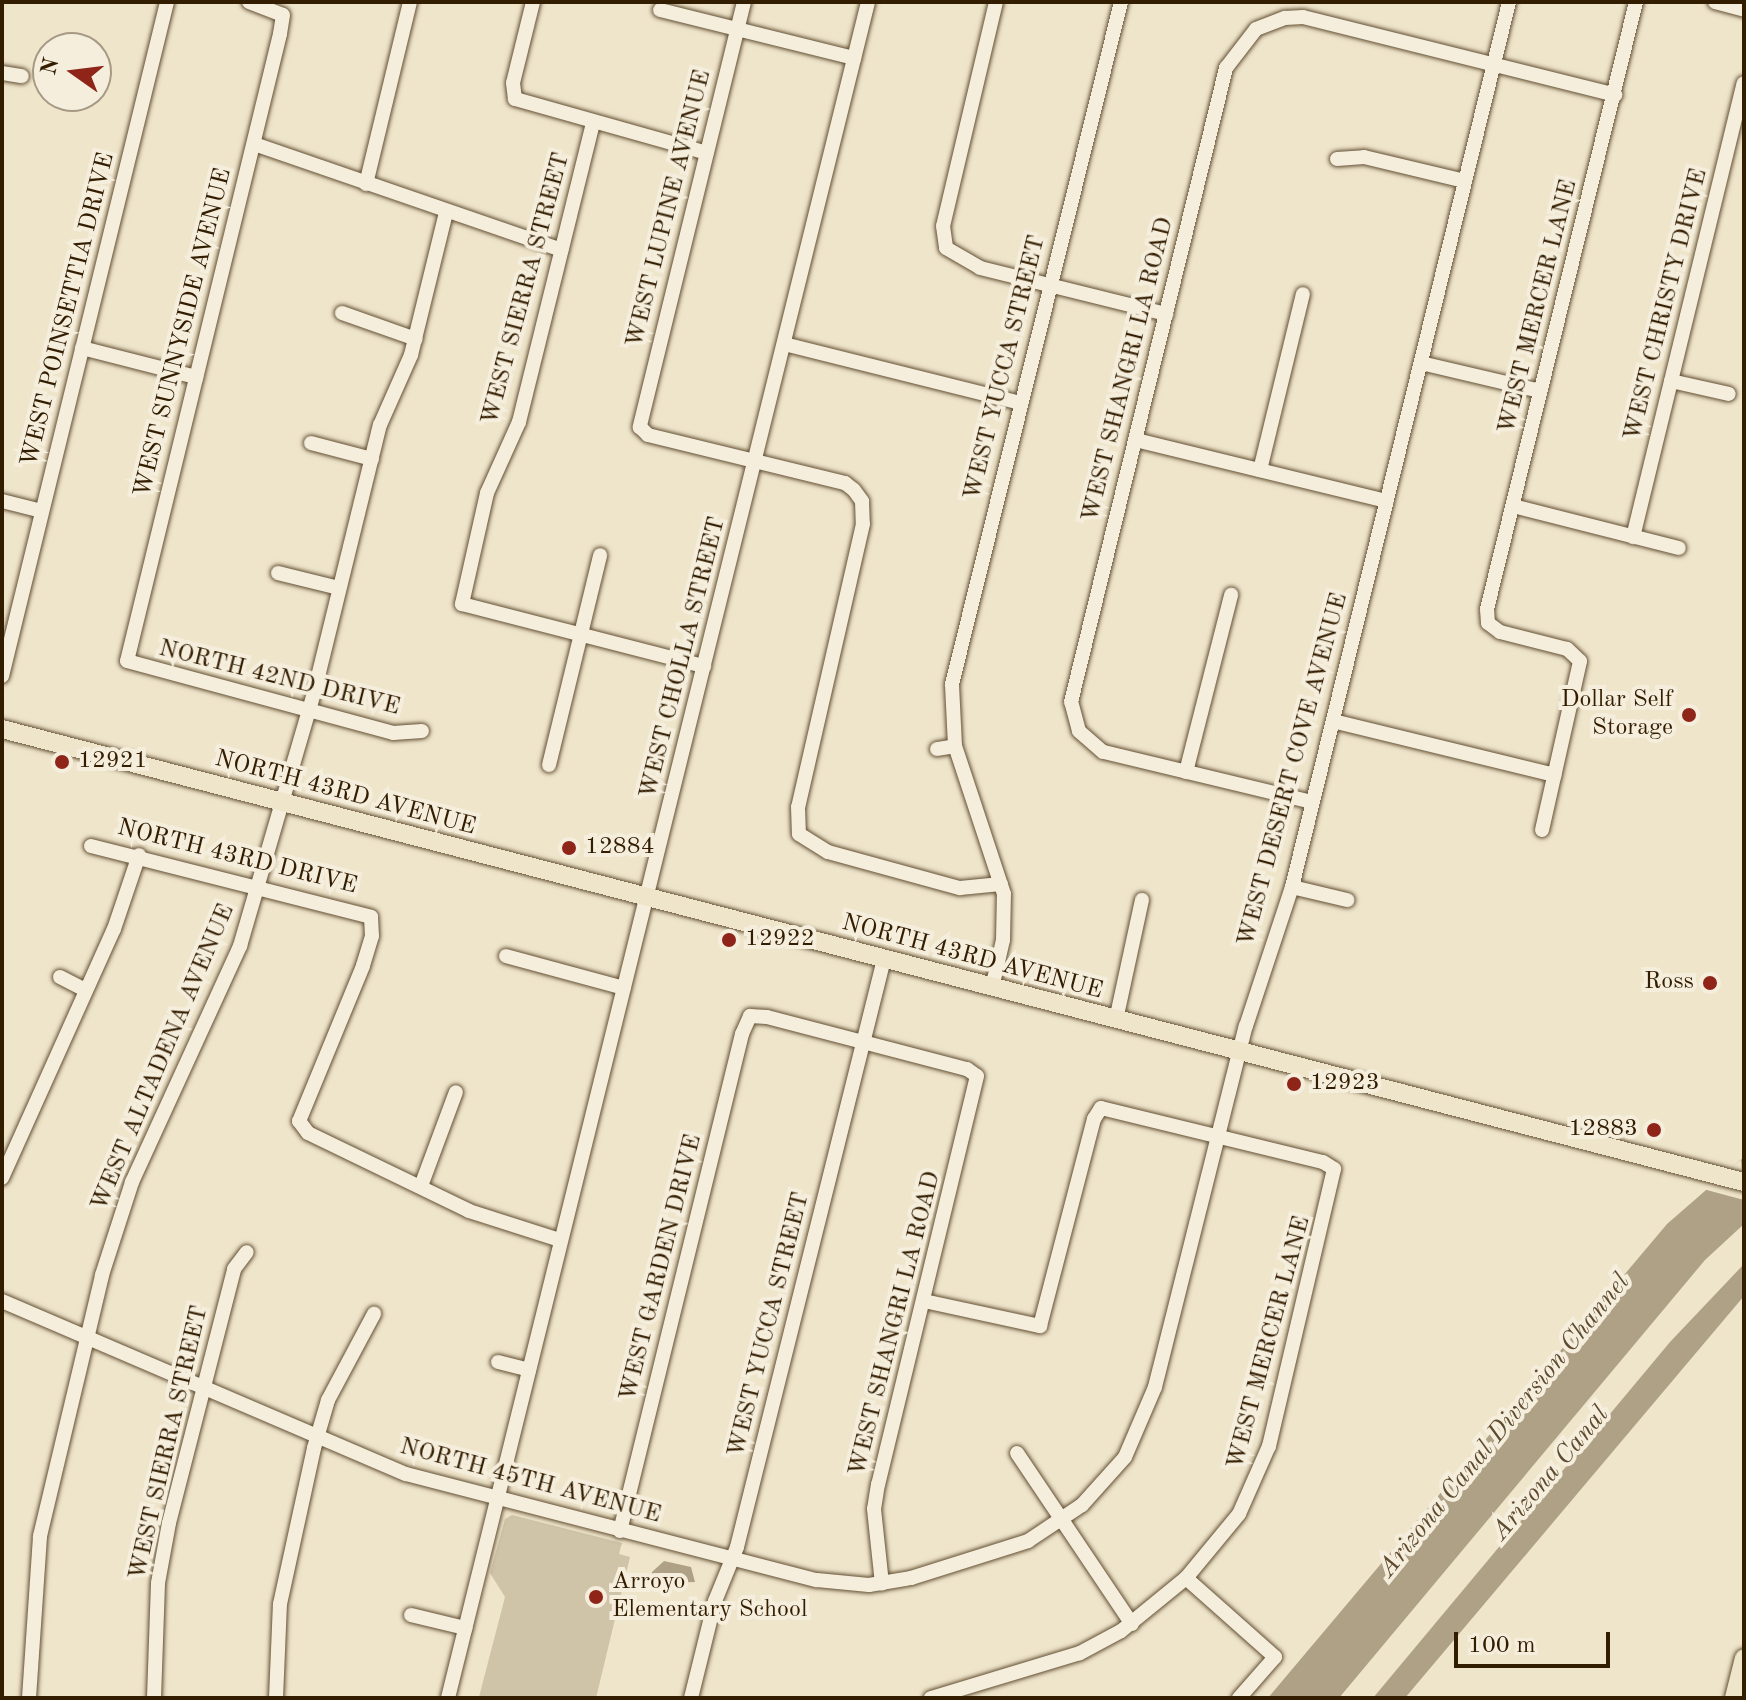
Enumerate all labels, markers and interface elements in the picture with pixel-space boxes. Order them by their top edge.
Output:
north arrow [32,32,112,112]
text: N [38,56,63,77]
street label: WEST LUPINE AVENUE [622,67,718,351]
street label: WEST POINSETTIA DRIVE [16,150,122,470]
street label: WEST SIERRA STREET [477,150,577,428]
street label: WEST SUNNYSIDE AVENUE [129,166,239,500]
street label: WEST CHRISTY DRIVE [1619,166,1715,444]
street label: WEST MERCER LANE [1493,177,1585,437]
street label: WEST SHANGRI LA ROAD [1077,215,1181,525]
street label: WEST YUCCA STREET [959,233,1053,503]
street label: WEST CHOLLA STREET [635,514,733,802]
street label: WEST DESERT COVE AVENUE [1233,590,1355,950]
street label: NORTH 42ND DRIVE [155,635,403,723]
place label: Dollar Self Storage [1561,687,1673,743]
marker: Dollar Self Storage [1680,706,1698,724]
street label: NORTH 43RD AVENUE [211,745,479,843]
place label: 12921 [78,748,148,776]
marker: 12921 [53,753,71,771]
street label: NORTH 43RD DRIVE [114,814,360,902]
place label: 12884 [585,834,655,862]
marker: 12884 [560,839,578,857]
street label: WEST ALTADENA AVENUE [86,900,242,1216]
street label: NORTH 43RD AVENUE [838,909,1106,1007]
place label: 12922 [745,926,815,954]
marker: 12922 [720,931,738,949]
place label: Ross [1644,969,1694,997]
marker: Ross [1701,974,1719,992]
place label: 12923 [1310,1070,1380,1098]
marker: 12923 [1285,1075,1303,1093]
place label: 12883 [1568,1116,1638,1144]
marker: 12883 [1645,1121,1663,1139]
street label: WEST GARDEN DRIVE [615,1132,709,1404]
street label: WEST SHANGRI LA ROAD [844,1169,948,1479]
street label: WEST YUCCA STREET [723,1190,817,1460]
street label: WEST MERCER LANE [1222,1213,1318,1473]
water label: Arizona Canal Diversion Channel [1373,1268,1637,1584]
street label: WEST SIERRA STREET [124,1303,216,1583]
water label: Arizona Canal [1486,1400,1616,1548]
street label: NORTH 45TH AVENUE [396,1433,664,1531]
place label: Arroyo Elementary School [612,1569,807,1625]
marker: Arroyo Elementary School [587,1588,605,1606]
scale bar [1458,1616,1614,1666]
text: 100 m [1468,1634,1536,1658]

